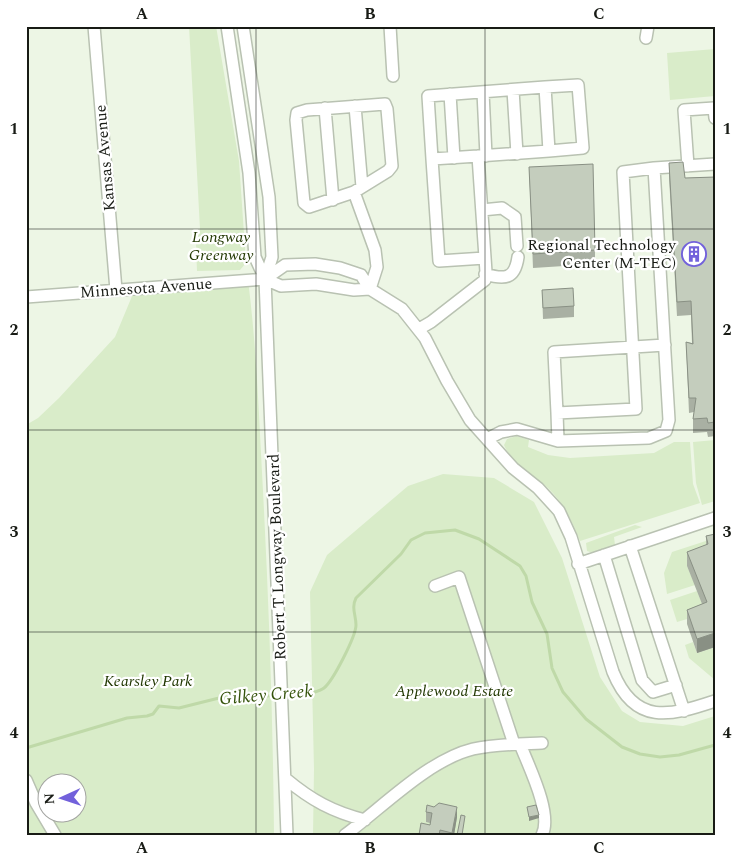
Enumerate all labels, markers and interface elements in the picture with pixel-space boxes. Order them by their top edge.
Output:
text: A [136,2,149,26]
text: B [364,2,376,26]
text: C [593,2,605,26]
street label: Kansas Avenue [88,104,122,212]
text: 1 [10,117,18,141]
text: 1 [723,117,731,141]
park label: Longway Greenway [189,225,253,267]
place label: Regional Technology Center (M-TEC) [527,233,677,275]
building icon: Regional Technology Center (M-TEC) [681,241,707,267]
street label: Minnesota Avenue [79,271,213,305]
text: 2 [10,318,19,342]
text: 2 [723,318,732,342]
street label: Robert T Longway Boulevard [261,453,293,661]
text: 3 [10,520,19,544]
text: 3 [723,520,732,544]
park label: Kearsley Park [103,669,193,693]
water label: Gilkey Creek [218,677,314,713]
park label: Applewood Estate [394,679,513,703]
text: 4 [10,721,19,745]
text: 4 [723,721,732,745]
north arrow [38,774,88,824]
text: N [39,792,60,805]
text: A [136,836,149,860]
text: B [364,836,376,860]
text: C [593,836,605,860]

